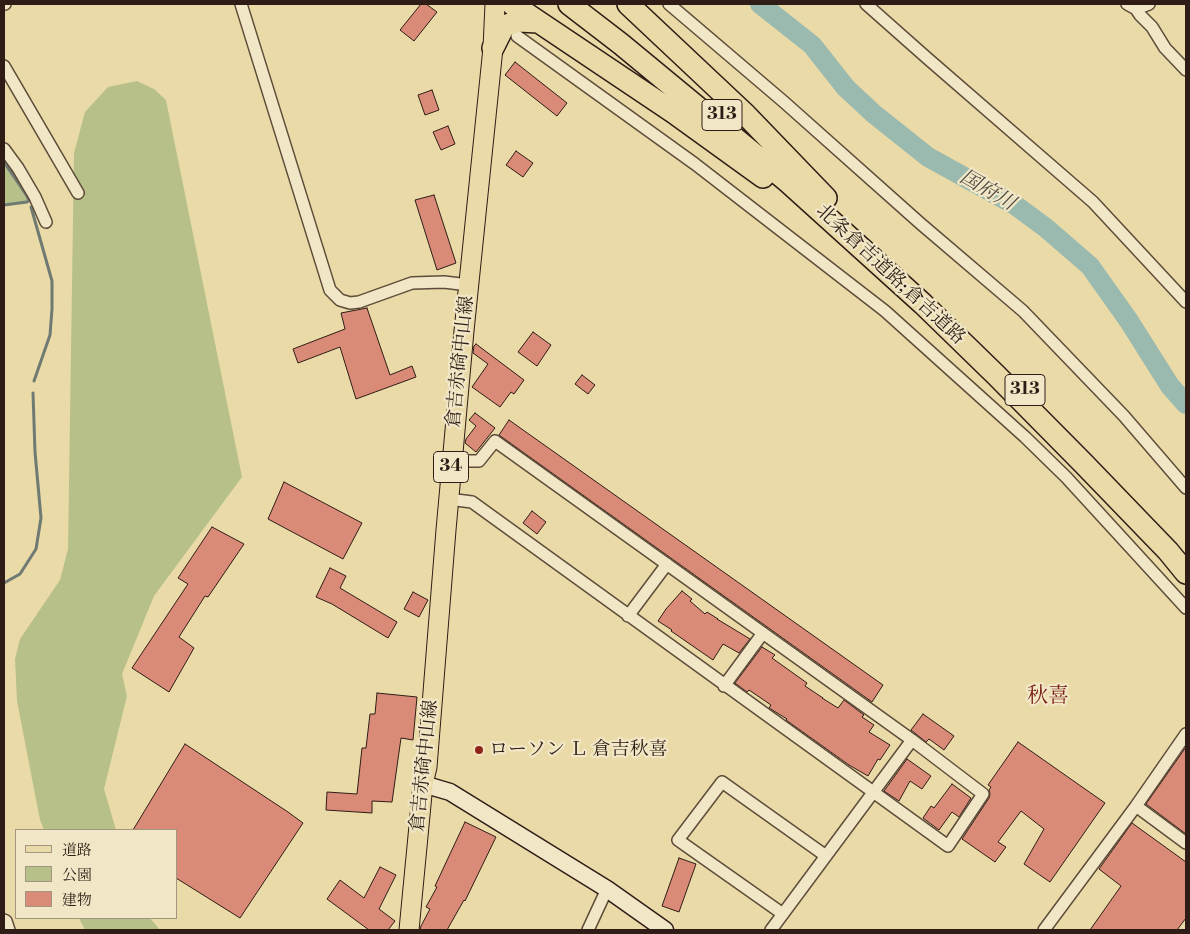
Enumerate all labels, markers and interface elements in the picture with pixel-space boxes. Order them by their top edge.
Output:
road number: 313 [702,100,742,130]
water label: 国府川 [955,166,1019,216]
street label: 北条倉吉道路;倉吉道路 [811,200,969,350]
street label: 倉吉赤碕中山線 [443,295,479,429]
road number: 313 [1005,374,1045,406]
road number: 34 [434,452,468,482]
district label: 秋喜 [1027,684,1069,710]
street label: 倉吉赤碕中山線 [407,699,443,833]
place label: ローソン Ｌ 倉吉秋喜 [489,739,668,761]
marker: ローソン Ｌ 倉吉秋喜 [473,744,485,756]
legend [15,829,178,919]
text: 道路 [62,841,92,860]
text: 公園 [62,866,92,885]
text: 建物 [62,891,92,910]

